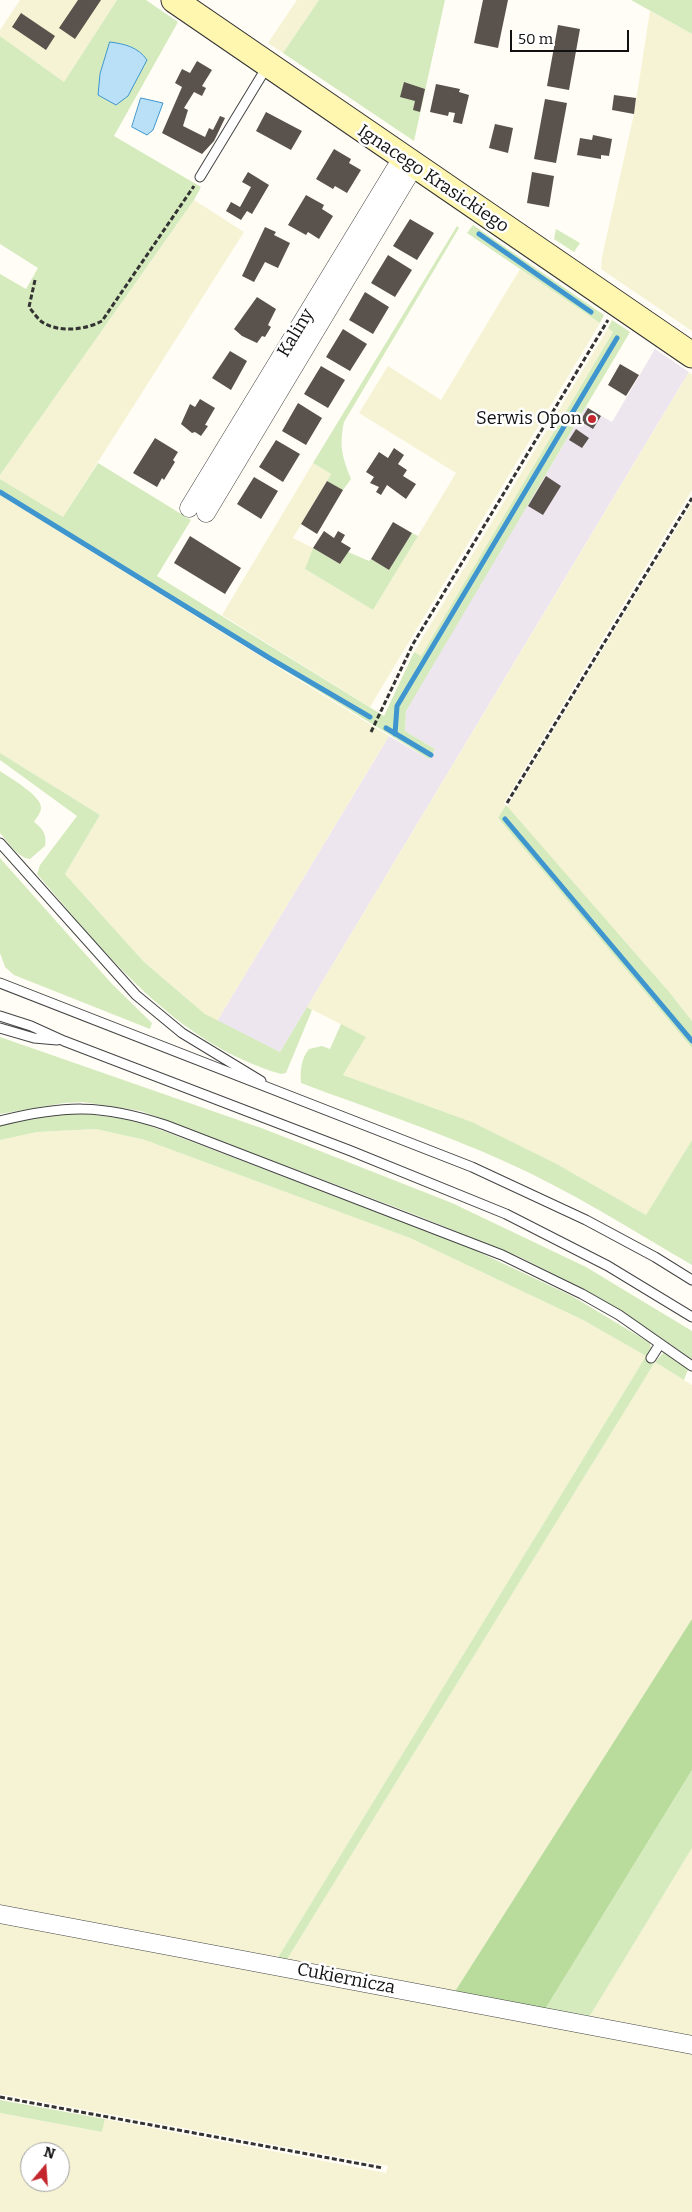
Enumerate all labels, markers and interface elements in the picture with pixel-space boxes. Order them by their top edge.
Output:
scale bar [512,20,631,52]
text: 50 m [518,30,553,48]
street label: Ignacego Krasickiego [353,120,513,238]
street label: Kaliny [273,305,319,361]
place label: Serwis Opon [476,408,582,430]
marker: Serwis Opon [586,413,598,425]
street label: Cukiernicza [295,1959,397,1999]
north arrow [20,2142,70,2192]
text: N [42,2143,57,2163]

